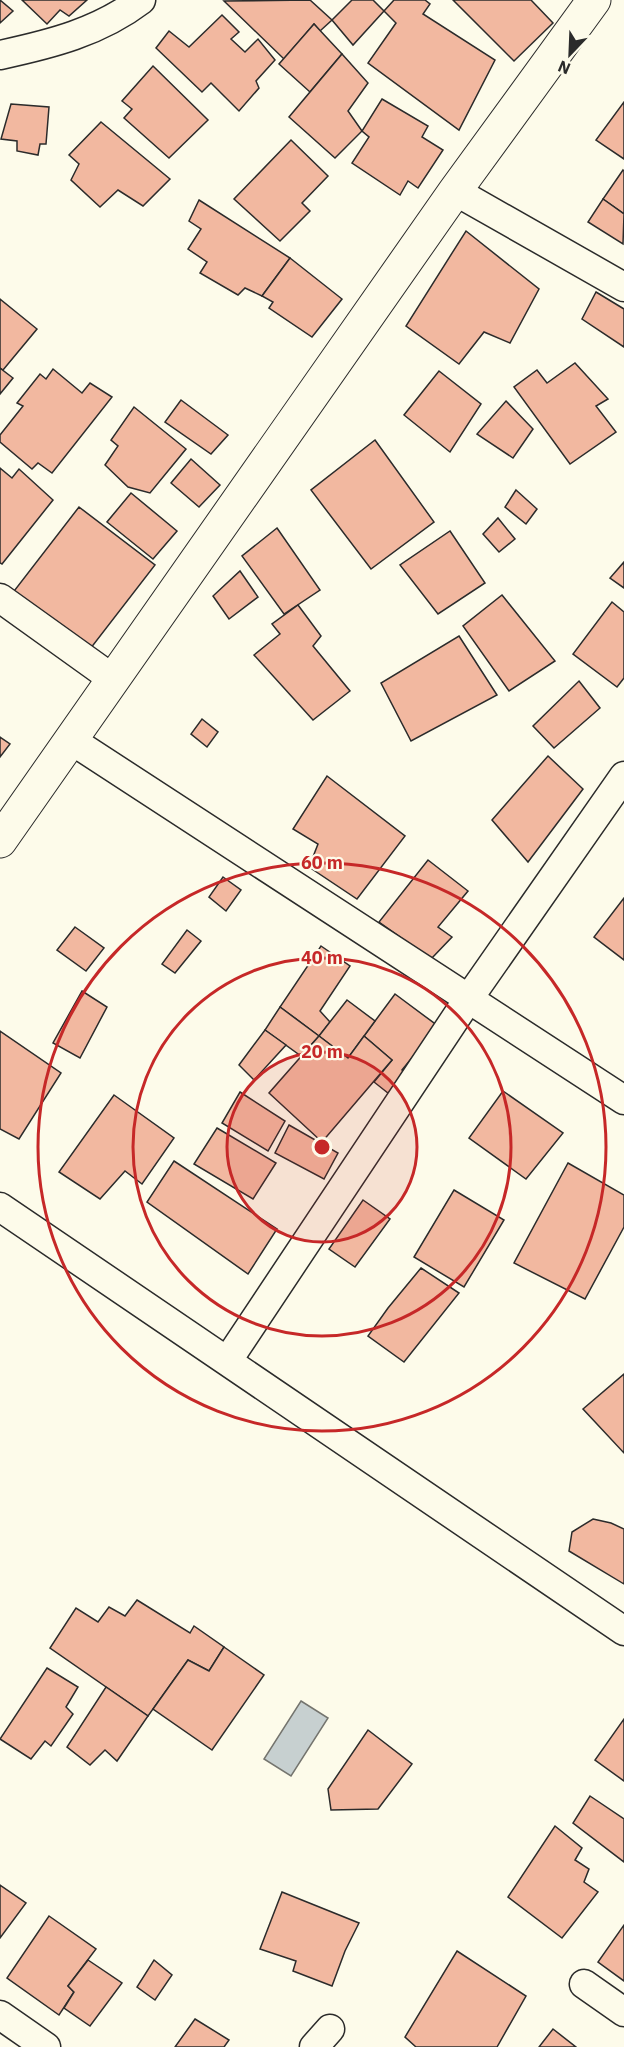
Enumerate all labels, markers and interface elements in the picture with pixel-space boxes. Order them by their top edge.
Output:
north arrow [540,24,600,84]
text: N [555,56,573,79]
text: 60 m [301,851,343,874]
text: 40 m [301,946,343,969]
text: 20 m [301,1040,343,1063]
centre of rings [312,1137,332,1157]

